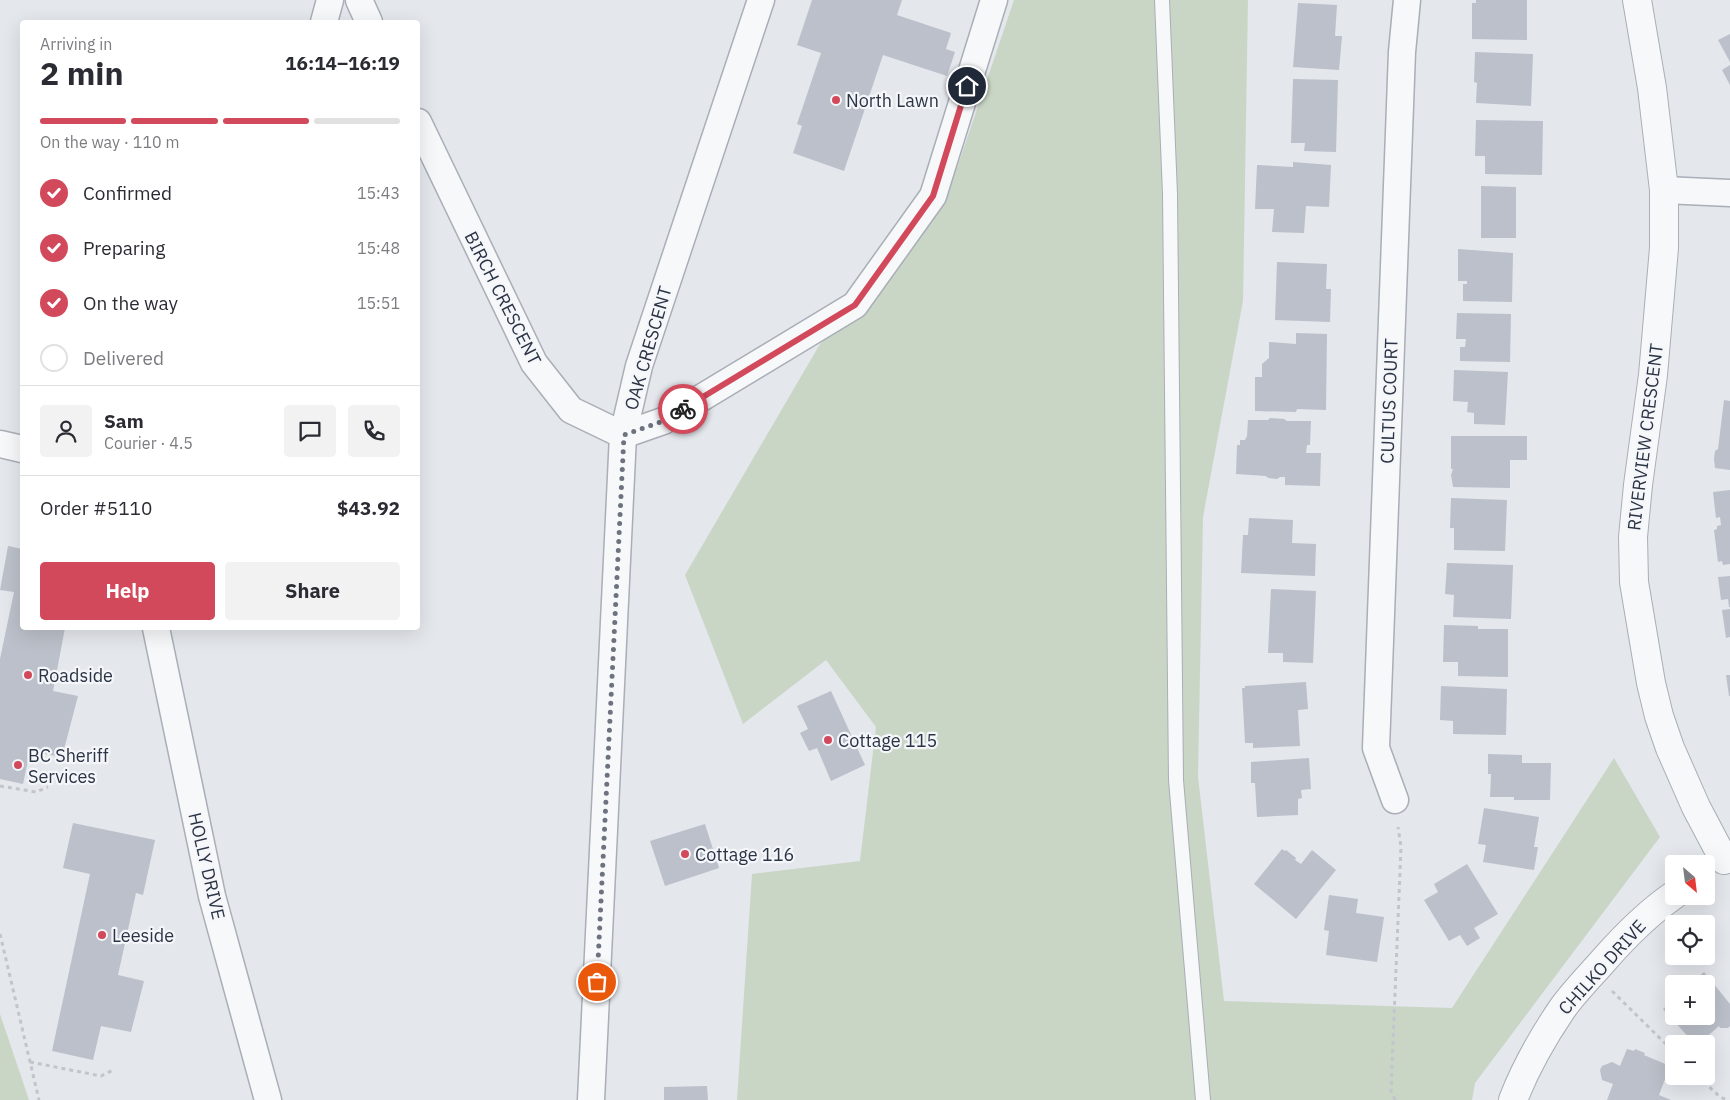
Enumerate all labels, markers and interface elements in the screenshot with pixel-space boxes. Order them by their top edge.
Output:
text: Arriving in [40,34,112,54]
text: 16:14–16:19 [285,51,400,75]
text: 2 min [40,52,124,94]
pin [946,65,988,107]
icon: home [953,72,981,100]
place label: North Lawn [846,89,939,112]
marker: North Lawn [830,94,842,106]
text: On the way · 110 m [40,132,179,152]
icon: check [40,179,68,207]
text: Confirmed [83,181,172,205]
text: 15:43 [357,183,400,203]
street label: BIRCH CRESCENT [459,227,547,369]
icon: check [40,234,68,262]
text: Preparing [83,236,165,260]
text: 15:48 [357,238,400,258]
street label: OAK CRESCENT [619,283,677,413]
icon: check [40,289,68,317]
text: On the way [83,291,178,315]
text: 15:51 [357,293,400,313]
street label: CULTUS COURT [1375,338,1403,464]
street label: RIVERVIEW CRESCENT [1622,342,1668,532]
text: Delivered [83,346,164,370]
courier [658,384,708,434]
icon: bike [669,395,697,423]
button: person [40,405,92,457]
button: chat [284,405,336,457]
button: phone [348,405,400,457]
text: Sam [104,409,144,433]
text: Courier · 4.5 [104,433,193,453]
text: Order #5110 [40,496,152,520]
text: $43.92 [337,496,400,520]
button: Help [40,562,215,620]
button: Share [225,562,400,620]
place label: Roadside [38,664,113,687]
marker: Roadside [22,669,34,681]
place label: Cottage 115 [838,729,937,752]
marker: Cottage 115 [822,734,834,746]
place label: BC Sheriff Services [28,744,109,788]
marker: BC Sheriff Services [12,759,24,771]
street label: HOLLY DRIVE [183,810,231,922]
place label: Cottage 116 [695,843,794,866]
marker: Cottage 116 [679,848,691,860]
north arrow [1665,855,1715,905]
map controls [1665,855,1715,1085]
street label: CHILKO DRIVE [1553,915,1651,1019]
button: locate [1665,915,1715,965]
place label: Leeside [112,924,174,947]
marker: Leeside [96,929,108,941]
pin [576,961,618,1003]
icon: bag [583,968,611,996]
button: + [1665,975,1715,1025]
button: − [1665,1035,1715,1085]

